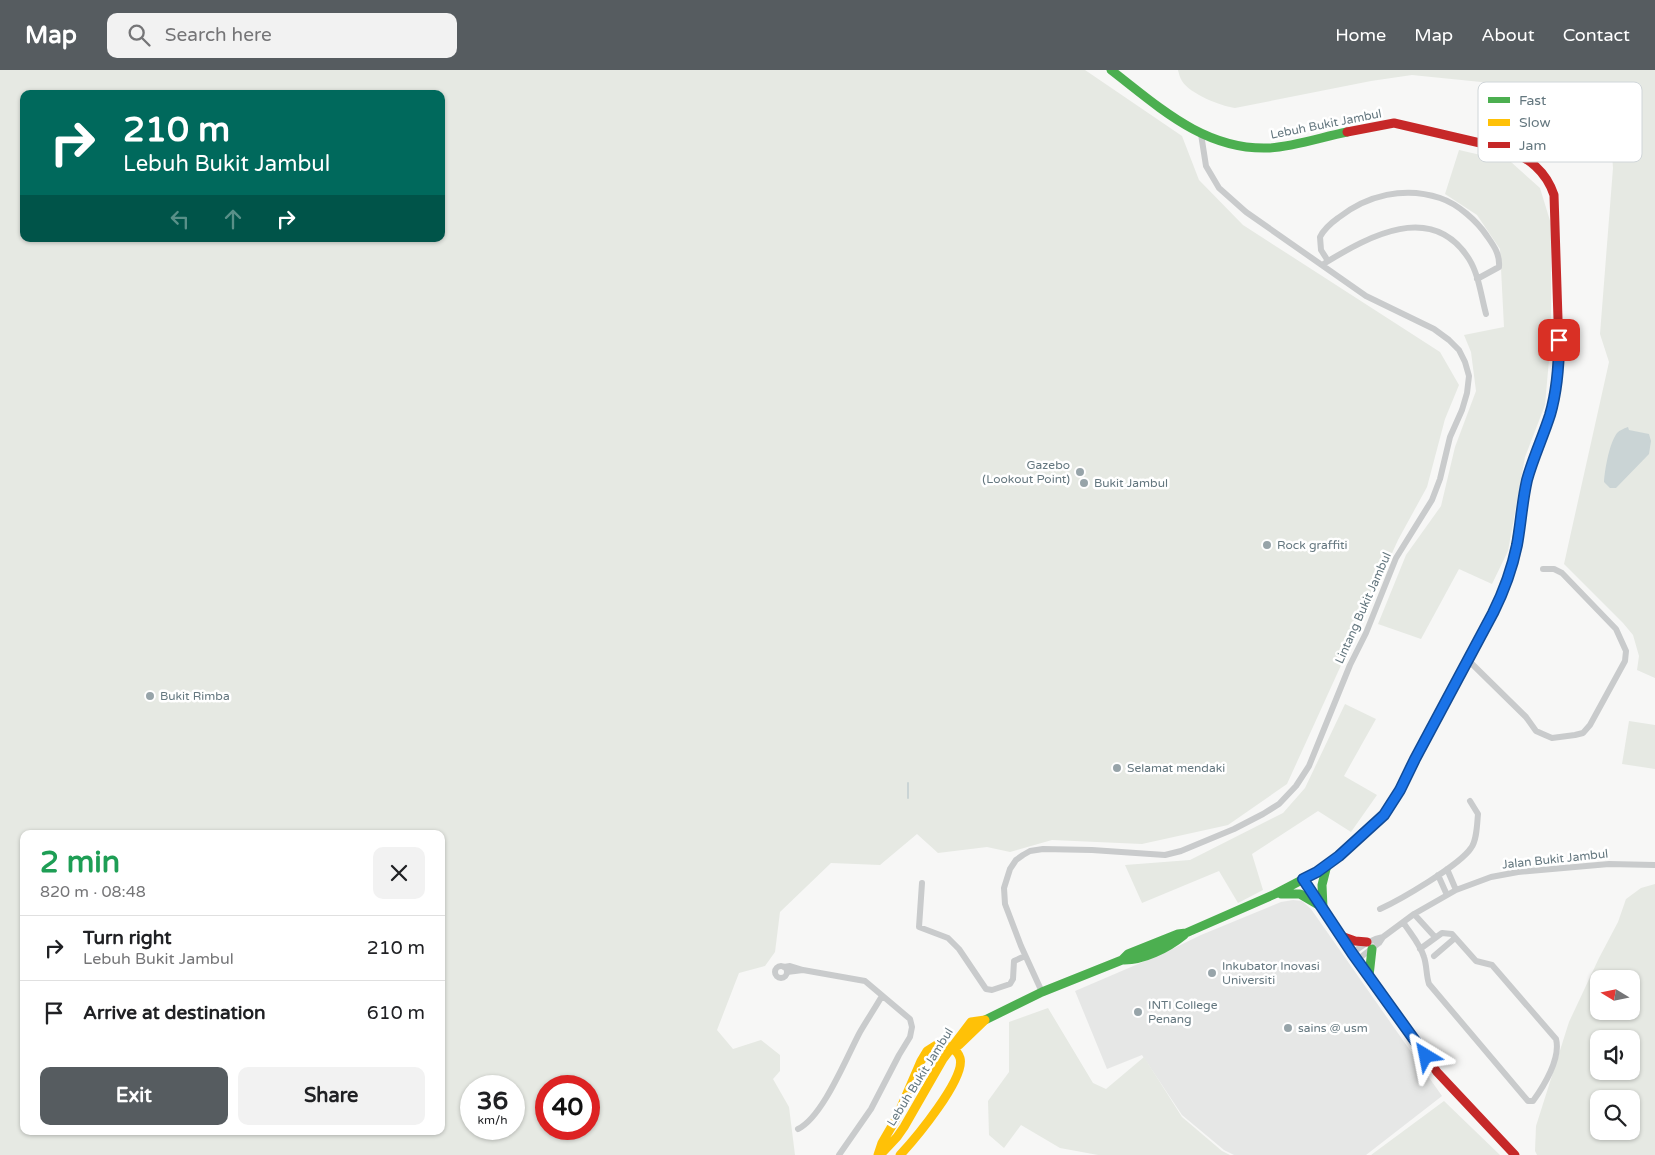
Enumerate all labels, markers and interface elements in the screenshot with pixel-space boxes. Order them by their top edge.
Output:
search box [107,13,457,58]
text: Map [25,21,77,50]
icon: search [125,21,153,49]
text: Search here [165,24,272,46]
text: Home [1335,24,1386,46]
text: Map [1414,24,1453,46]
text: About [1481,24,1535,46]
text: Contact [1563,24,1630,46]
legend [1478,82,1642,162]
text: Fast [1519,92,1547,109]
street label: Lebuh Bukit Jambul [1269,106,1383,142]
text: 210 m [123,109,230,151]
icon: right [40,110,105,175]
text: Slow [1519,114,1551,131]
text: Jam [1519,137,1546,154]
text: Lebuh Bukit Jambul [123,151,330,177]
icon: left [166,205,194,233]
icon: ahead [219,205,247,233]
icon: right [272,205,300,233]
pin [1538,319,1580,361]
icon: arrive [1545,326,1573,354]
place label: Gazebo (Lookout Point) [982,458,1070,486]
marker: Gazebo (Lookout Point) [1074,466,1086,478]
place label: Bukit Jambul [1094,476,1168,490]
marker: Bukit Jambul [1078,477,1090,489]
place label: Rock graffiti [1277,538,1348,552]
marker: Rock graffiti [1261,539,1273,551]
street label: Lintang Bukit Jambul [1332,550,1394,666]
place label: Bukit Rimba [160,689,230,703]
marker: Bukit Rimba [144,690,156,702]
place label: Selamat mendaki [1127,761,1225,775]
marker: Selamat mendaki [1111,762,1123,774]
text: 2 min [40,844,120,881]
street label: Jalan Bukit Jambul [1501,846,1609,872]
button: close [373,847,425,899]
text: 820 m · 08:48 [40,882,146,902]
text: Turn right [83,927,171,949]
icon: right [40,934,68,962]
text: 210 m [367,937,425,959]
text: Lebuh Bukit Jambul [83,949,234,969]
place label: Inkubator Inovasi Universiti [1222,959,1320,987]
marker: Inkubator Inovasi Universiti [1206,967,1218,979]
north arrow [1590,970,1640,1020]
map controls [1590,970,1640,1140]
place label: INTI College Penang [1148,998,1218,1026]
icon: arrive [40,999,68,1027]
text: Arrive at destination [83,1002,266,1024]
text: 610 m [367,1002,425,1024]
marker: INTI College Penang [1132,1006,1144,1018]
place label: sains @ usm [1298,1021,1368,1035]
marker: sains @ usm [1282,1022,1294,1034]
street label: Lebuh Bukit Jambul [884,1025,956,1129]
position arrow [1399,1029,1451,1081]
button: sound [1590,1030,1640,1080]
button: Exit [40,1067,228,1125]
button: Share [238,1067,425,1125]
speed limit sign: 40 [535,1075,600,1140]
text: 36 [477,1086,508,1116]
button: search [1590,1090,1640,1140]
text: km/h [477,1113,508,1127]

